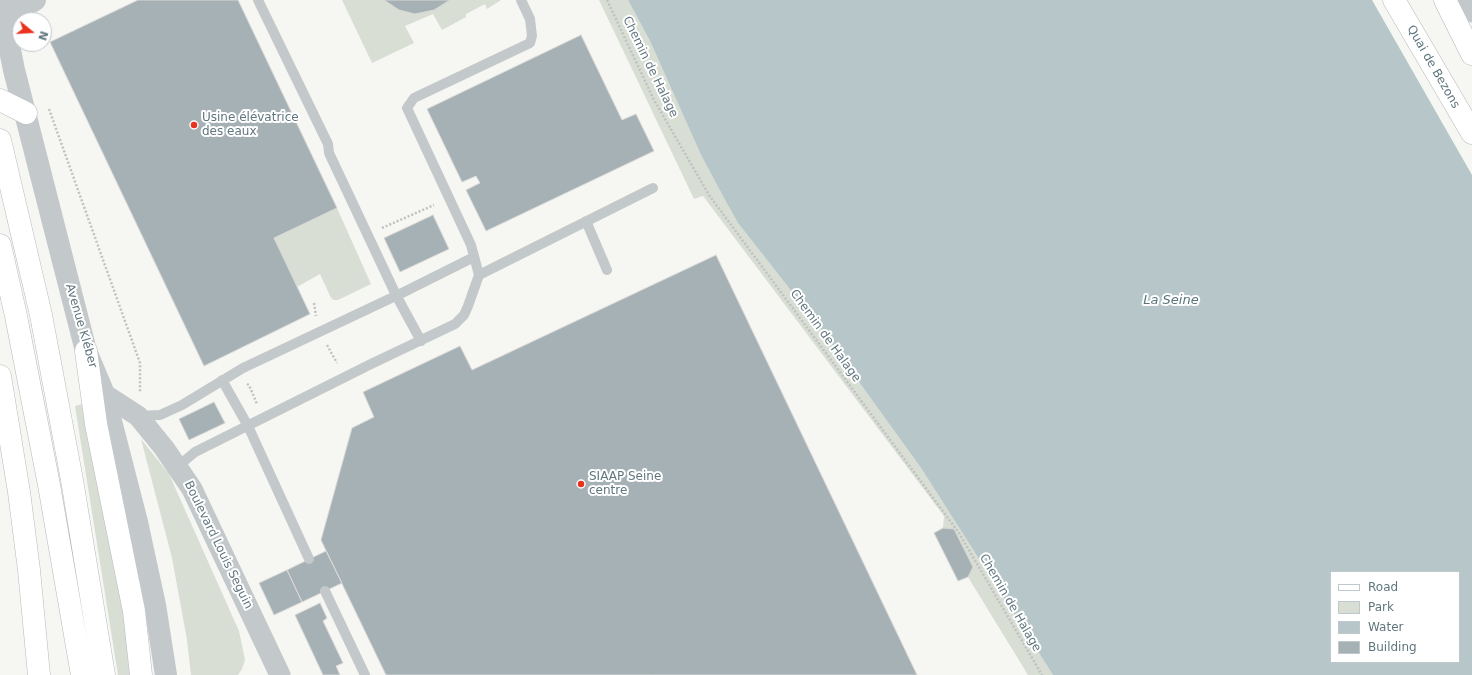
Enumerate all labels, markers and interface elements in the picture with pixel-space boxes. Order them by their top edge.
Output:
north arrow [12,12,52,52]
street label: Chemin de Halage [619,14,681,120]
street label: Quai de Bezons [1403,23,1463,111]
text: N [35,29,51,42]
place label: Usine élévatrice des eaux [202,111,299,139]
marker: Usine élévatrice des eaux [189,120,199,130]
street label: Avenue Kléber [62,282,100,370]
street label: Chemin de Halage [787,287,863,385]
water label: La Seine [1143,293,1199,309]
place label: SIAAP Seine centre [589,470,661,498]
street label: Boulevard Louis Seguin [181,479,255,611]
marker: SIAAP Seine centre [576,479,586,489]
street label: Chemin de Halage [976,551,1044,655]
legend [1330,571,1460,663]
text: Road [1368,580,1398,594]
text: Park [1368,600,1394,614]
text: Water [1368,620,1403,634]
text: Building [1368,640,1417,654]

